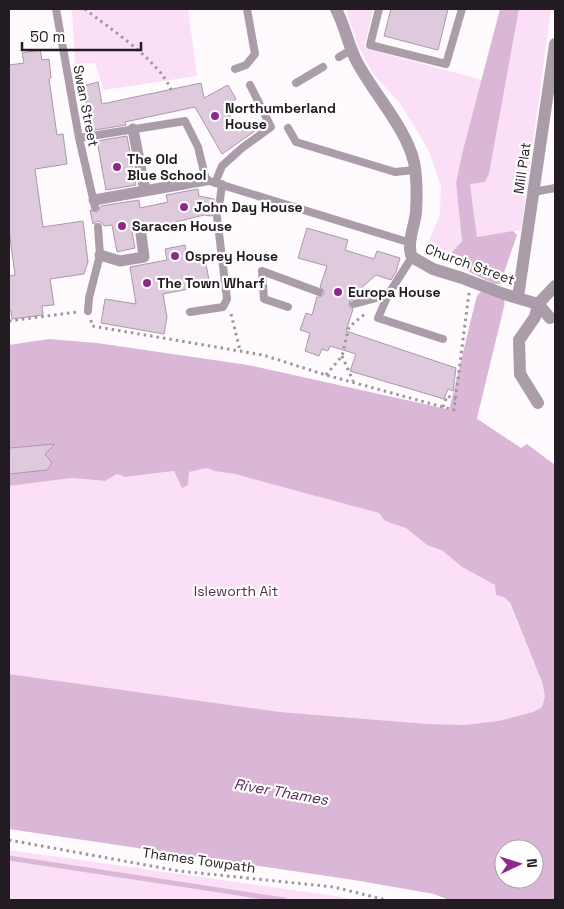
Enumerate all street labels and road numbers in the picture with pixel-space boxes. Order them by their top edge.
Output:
street label: Swan Street [69,64,103,148]
street label: Mill Plat [509,141,535,195]
street label: Church Street [423,239,517,289]
street label: Thames Towpath [141,843,257,877]

